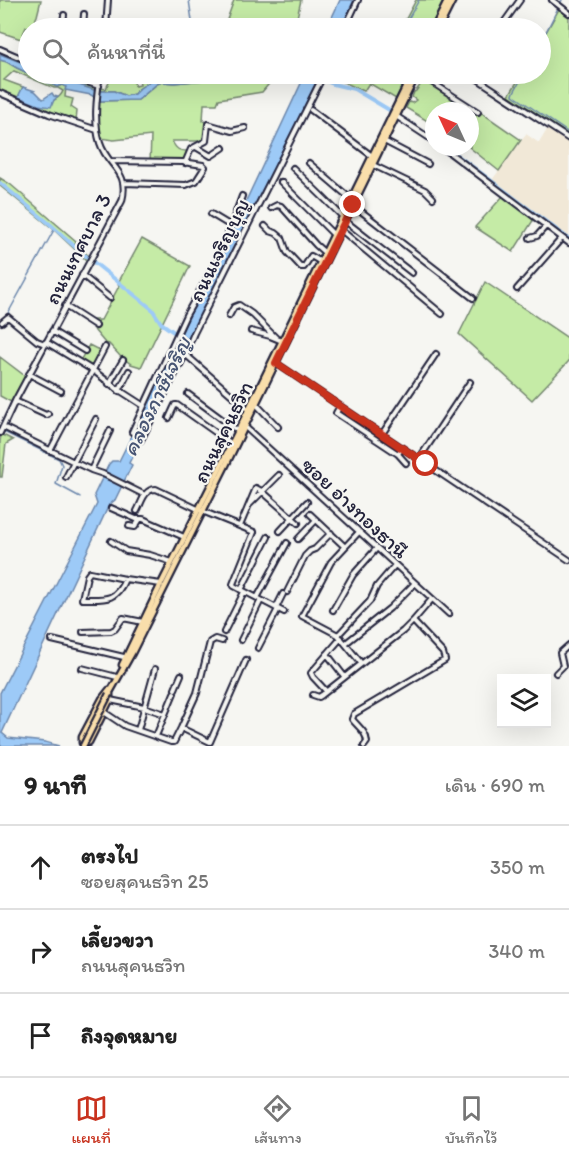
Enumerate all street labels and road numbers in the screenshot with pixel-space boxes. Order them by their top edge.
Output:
street label: ถนนเทศบาล 3 [39,189,116,308]
street label: ถนนเจริญบุญ [183,194,255,306]
street label: ถนนสุคนธวิท [187,377,259,487]
street label: ซอย อ่างทองธานี [297,452,414,563]

